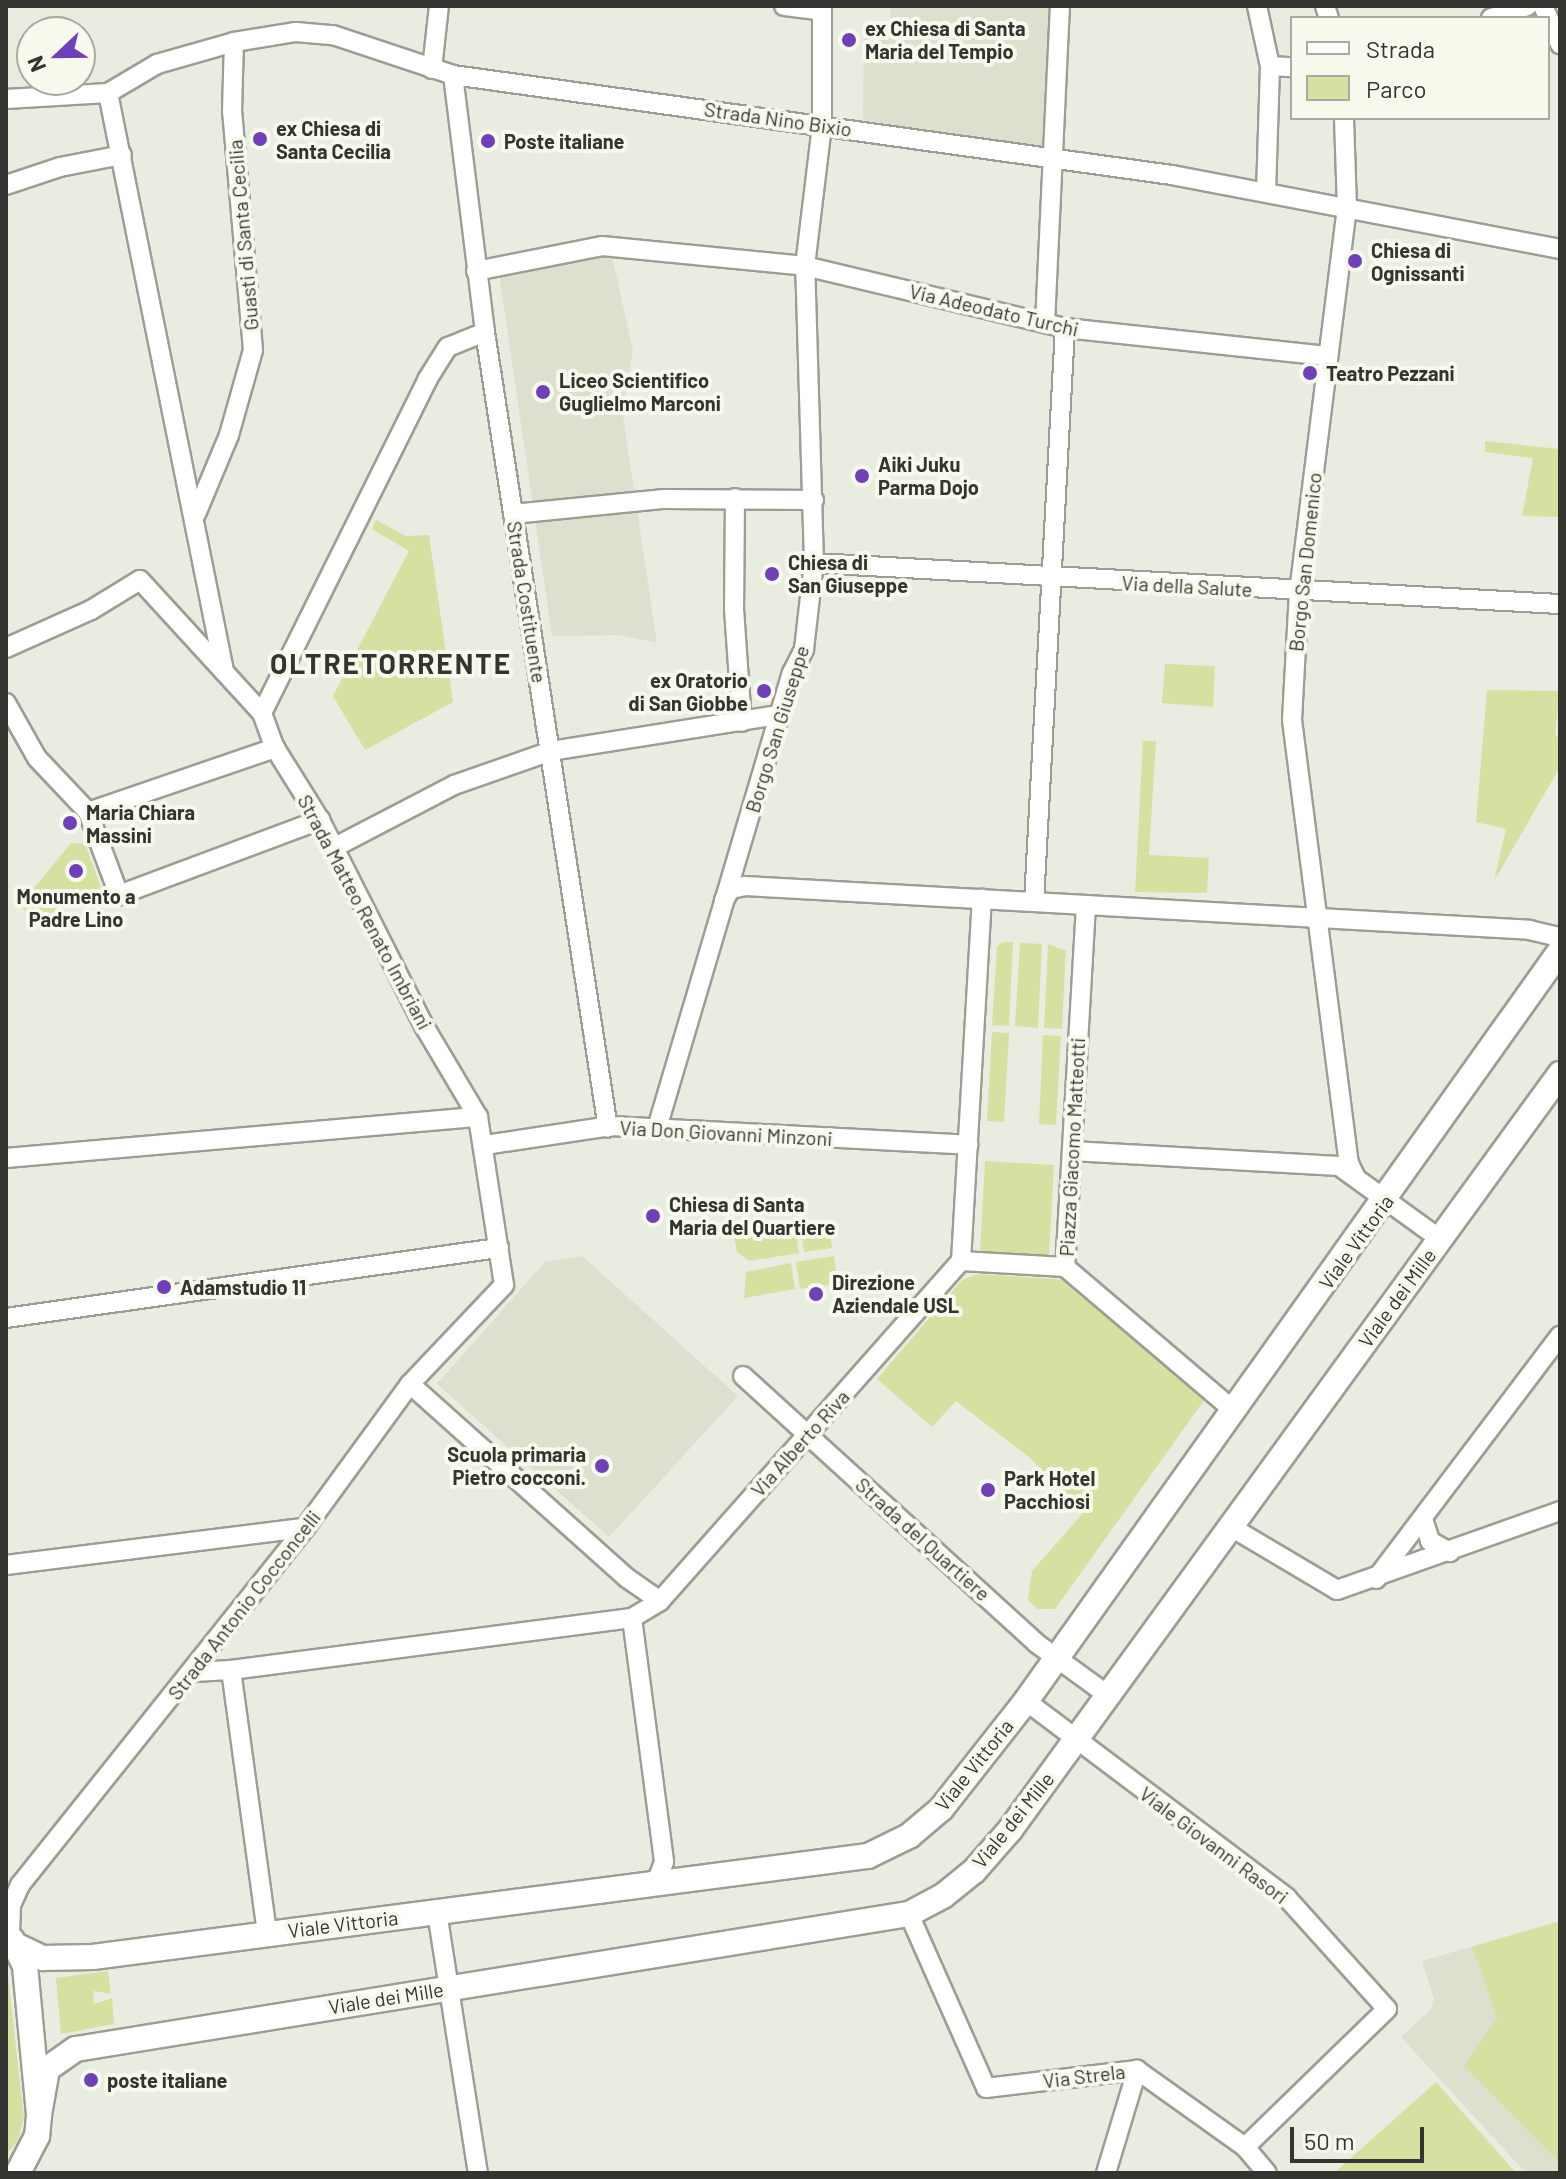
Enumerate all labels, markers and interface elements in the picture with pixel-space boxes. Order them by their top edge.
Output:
north arrow [16,16,96,96]
place label: ex Chiesa di Santa Maria del Tempio [865,16,1026,63]
legend [1290,16,1550,120]
marker: ex Chiesa di Santa Maria del Tempio [840,31,858,49]
text: Strada [1366,34,1435,63]
text: N [21,53,50,76]
text: Parco [1366,74,1427,103]
street label: Strada Nino Bixio [703,97,853,141]
place label: ex Chiesa di Santa Cecilia [276,116,391,163]
place label: Poste italiane [504,129,624,153]
marker: ex Chiesa di Santa Cecilia [251,130,269,148]
marker: Poste italiane [479,132,497,150]
street label: Guasti di Santa Cecilia [223,139,263,331]
place label: Chiesa di Ognissanti [1371,238,1465,285]
marker: Chiesa di Ognissanti [1346,252,1364,270]
street label: Via Adeodato Turchi [907,279,1081,341]
place label: Teatro Pezzani [1326,361,1455,385]
marker: Teatro Pezzani [1301,364,1319,382]
place label: Liceo Scientifico Guglielmo Marconi [559,368,721,415]
marker: Liceo Scientifico Guglielmo Marconi [534,383,552,401]
place label: Aiki Juku Parma Dojo [878,452,979,499]
marker: Aiki Juku Parma Dojo [853,467,871,485]
street label: Borgo San Domenico [1284,471,1326,653]
street label: Strada Costituente [502,519,552,685]
place label: Chiesa di San Giuseppe [788,550,908,597]
marker: Chiesa di San Giuseppe [763,565,781,583]
street label: Via della Salute [1121,571,1253,601]
street label: Borgo San Giuseppe [740,642,814,816]
district label: OLTRETORRENTE [270,646,512,680]
place label: ex Oratorio di San Giobbe [628,668,748,715]
marker: ex Oratorio di San Giobbe [755,682,773,700]
street label: Strada Matteo Renato Imbriani [293,790,437,1034]
place label: Maria Chiara Massini [86,800,195,847]
marker: Maria Chiara Massini [61,814,79,832]
marker: Monumento a Padre Lino [67,862,85,880]
place label: Monumento a Padre Lino [17,884,135,931]
street label: Piazza Giacomo Matteotti [1054,1037,1090,1257]
street label: Via Don Giovanni Minzoni [619,1115,833,1151]
street label: Viale Vittoria [1314,1190,1398,1294]
place label: Chiesa di Santa Maria del Quartiere [669,1192,835,1239]
marker: Chiesa di Santa Maria del Quartiere [644,1207,662,1225]
street label: Viale dei Mille [1353,1244,1441,1352]
place label: Direzione Aziendale USL [832,1270,959,1317]
place label: Adamstudio 11 [180,1275,306,1299]
marker: Adamstudio 11 [155,1278,173,1296]
marker: Direzione Aziendale USL [807,1285,825,1303]
street label: Via Alberto Riva [746,1385,854,1501]
place label: Scuola primaria Pietro cocconi. [447,1442,586,1489]
marker: Scuola primaria Pietro cocconi. [593,1457,611,1475]
place label: Park Hotel Pacchiosi [1004,1466,1095,1513]
street label: Strada del Quartiere [851,1472,995,1606]
marker: Park Hotel Pacchiosi [979,1481,997,1499]
street label: Strada Antonio Cocconcelli [163,1506,325,1704]
street label: Viale Vittoria [930,1714,1018,1816]
street label: Viale dei Mille [967,1767,1059,1873]
street label: Viale Giovanni Rasori [1135,1781,1293,1909]
street label: Viale Vittoria [286,1905,400,1943]
street label: Viale dei Mille [327,1977,445,2019]
street label: Via Strela [1041,2059,1127,2093]
place label: poste italiane [107,2068,227,2092]
marker: poste italiane [82,2071,100,2089]
scale bar [1294,2111,1428,2161]
text: 50 m [1304,2126,1355,2155]

